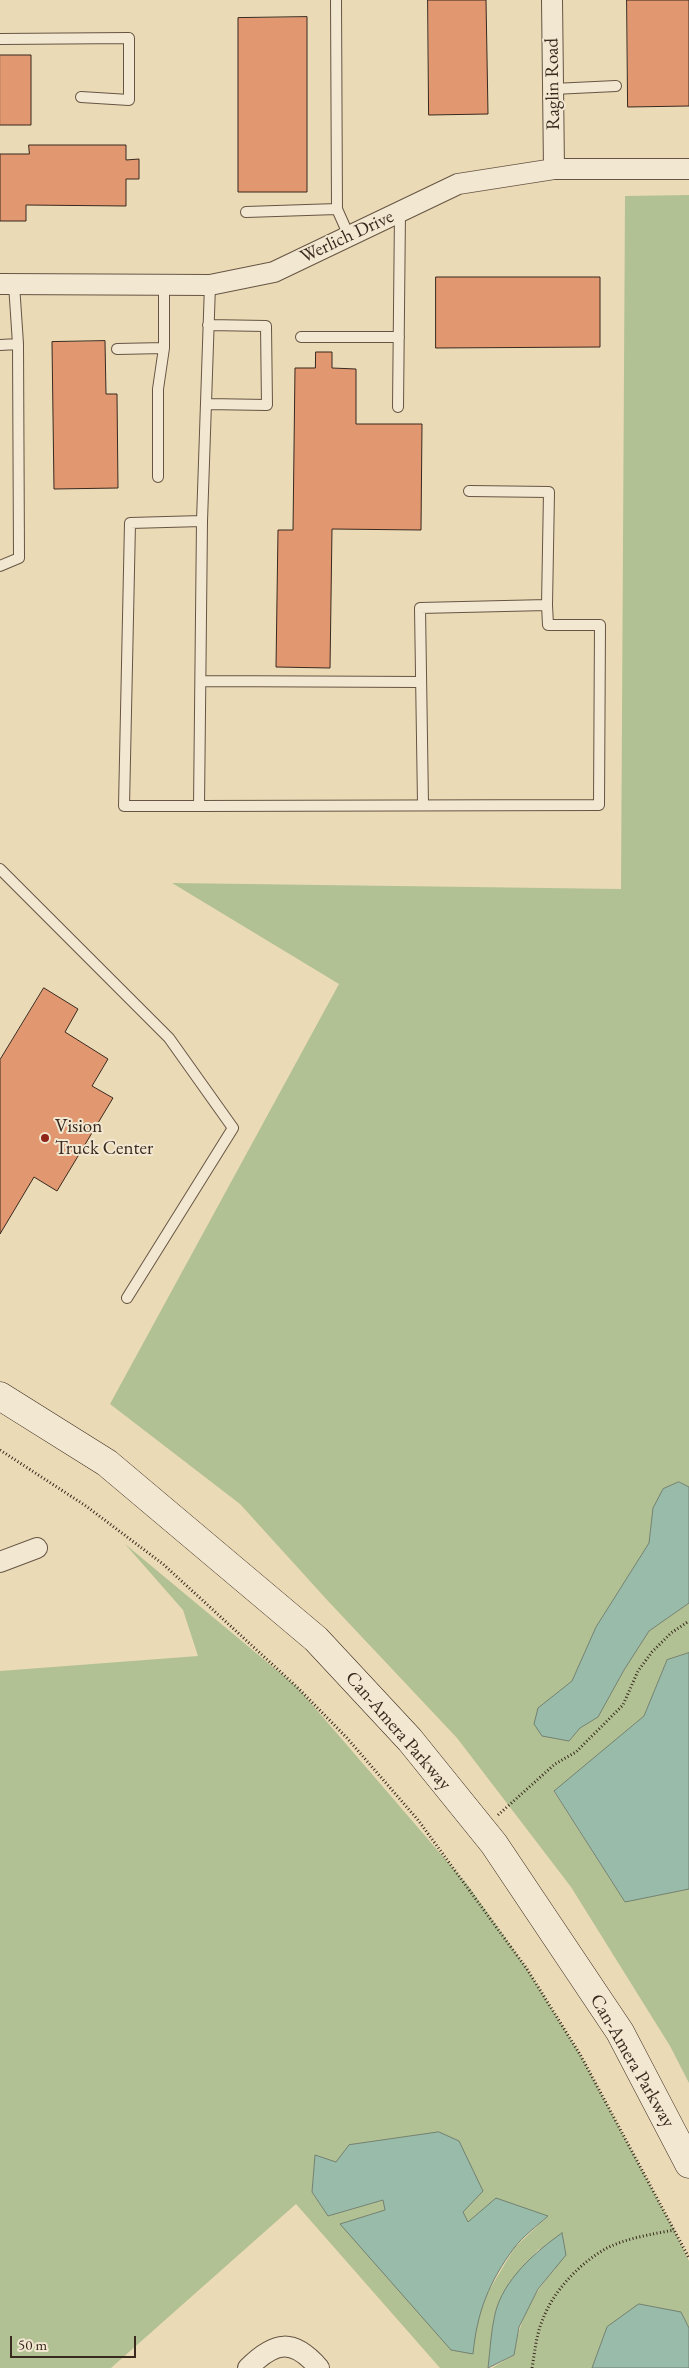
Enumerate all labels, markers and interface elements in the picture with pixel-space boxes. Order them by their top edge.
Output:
street label: Raglin Road [541,38,565,130]
street label: Werlich Drive [297,205,397,269]
place label: Vision Truck Center [55,1116,153,1160]
marker: Vision Truck Center [39,1132,51,1144]
street label: Can-Amera Parkway [340,1667,456,1795]
street label: Can-Amera Parkway [585,1990,679,2132]
scale bar [12,2326,139,2358]
text: 50 m [18,2335,47,2354]

